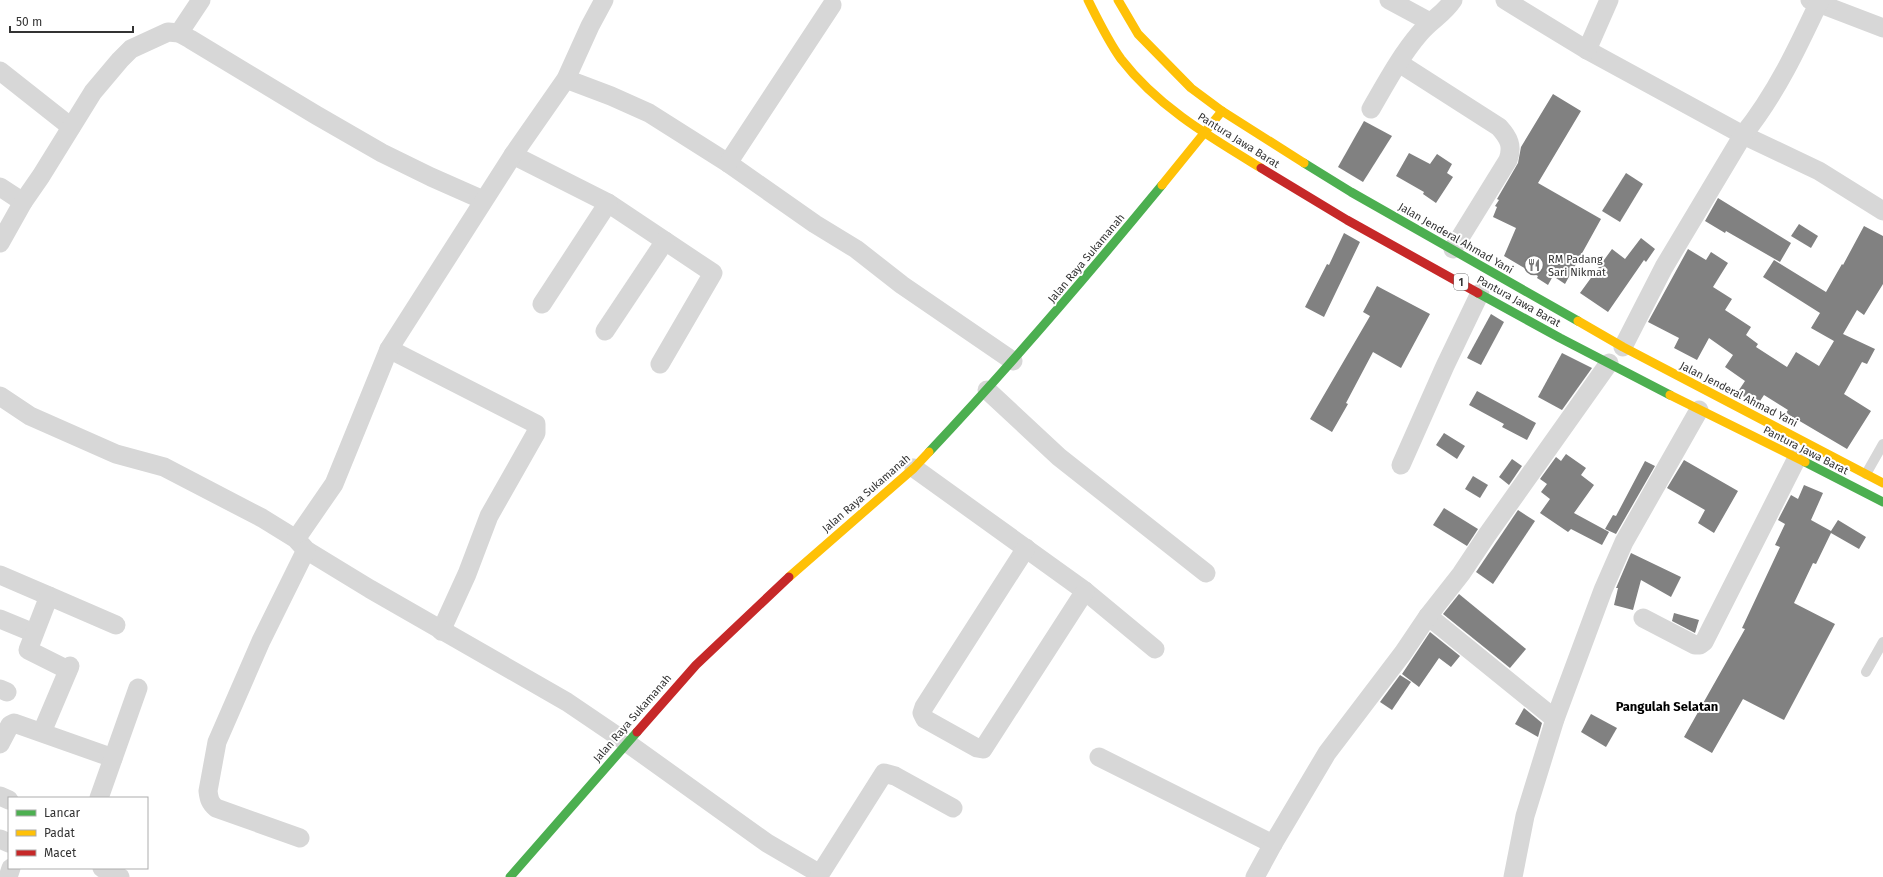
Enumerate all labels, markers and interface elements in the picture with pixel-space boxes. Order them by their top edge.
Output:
scale bar [10,8,133,34]
text: 50 m [16,15,42,29]
street label: Pantura Jawa Barat [1196,110,1282,171]
street label: Jalan Jenderal Ahmad Yani [1396,200,1515,277]
street label: Jalan Raya Sukamanah [1045,211,1127,306]
place label: RM Padang Sari Nikmat [1548,253,1606,279]
restaurant icon: RM Padang Sari Nikmat [1523,254,1545,276]
street label: Pantura Jawa Barat [1475,273,1563,330]
road number: 1 [1454,274,1468,290]
street label: Jalan Jenderal Ahmad Yani [1678,359,1800,430]
street label: Pantura Jawa Barat [1761,423,1851,478]
street label: Jalan Raya Sukamanah [820,452,913,535]
street label: Jalan Raya Sukamanah [591,672,674,765]
district label: Pangulah Selatan [1616,699,1718,714]
legend [8,797,148,869]
text: Lancar [44,806,81,820]
text: Padat [44,826,76,840]
text: Macet [44,846,77,860]

